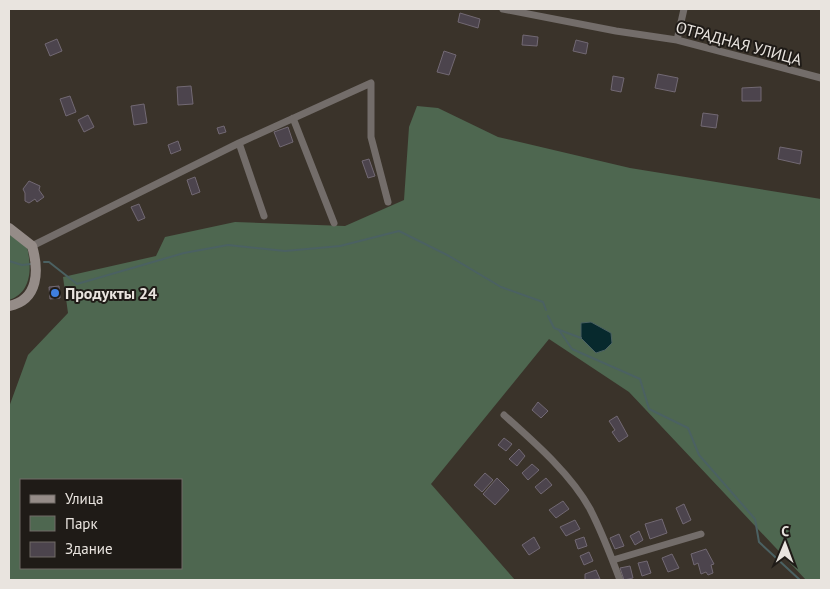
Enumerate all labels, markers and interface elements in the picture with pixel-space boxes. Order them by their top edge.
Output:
street label: ОТРАДНАЯ УЛИЦА [674,17,805,70]
place label: Продукты 24 [65,283,157,303]
marker: Продукты 24 [49,287,61,299]
legend [20,479,182,569]
text: Улица [65,489,103,508]
text: Парк [65,514,98,533]
north arrow [760,519,810,569]
text: С [781,522,789,540]
text: Здание [65,539,113,558]

